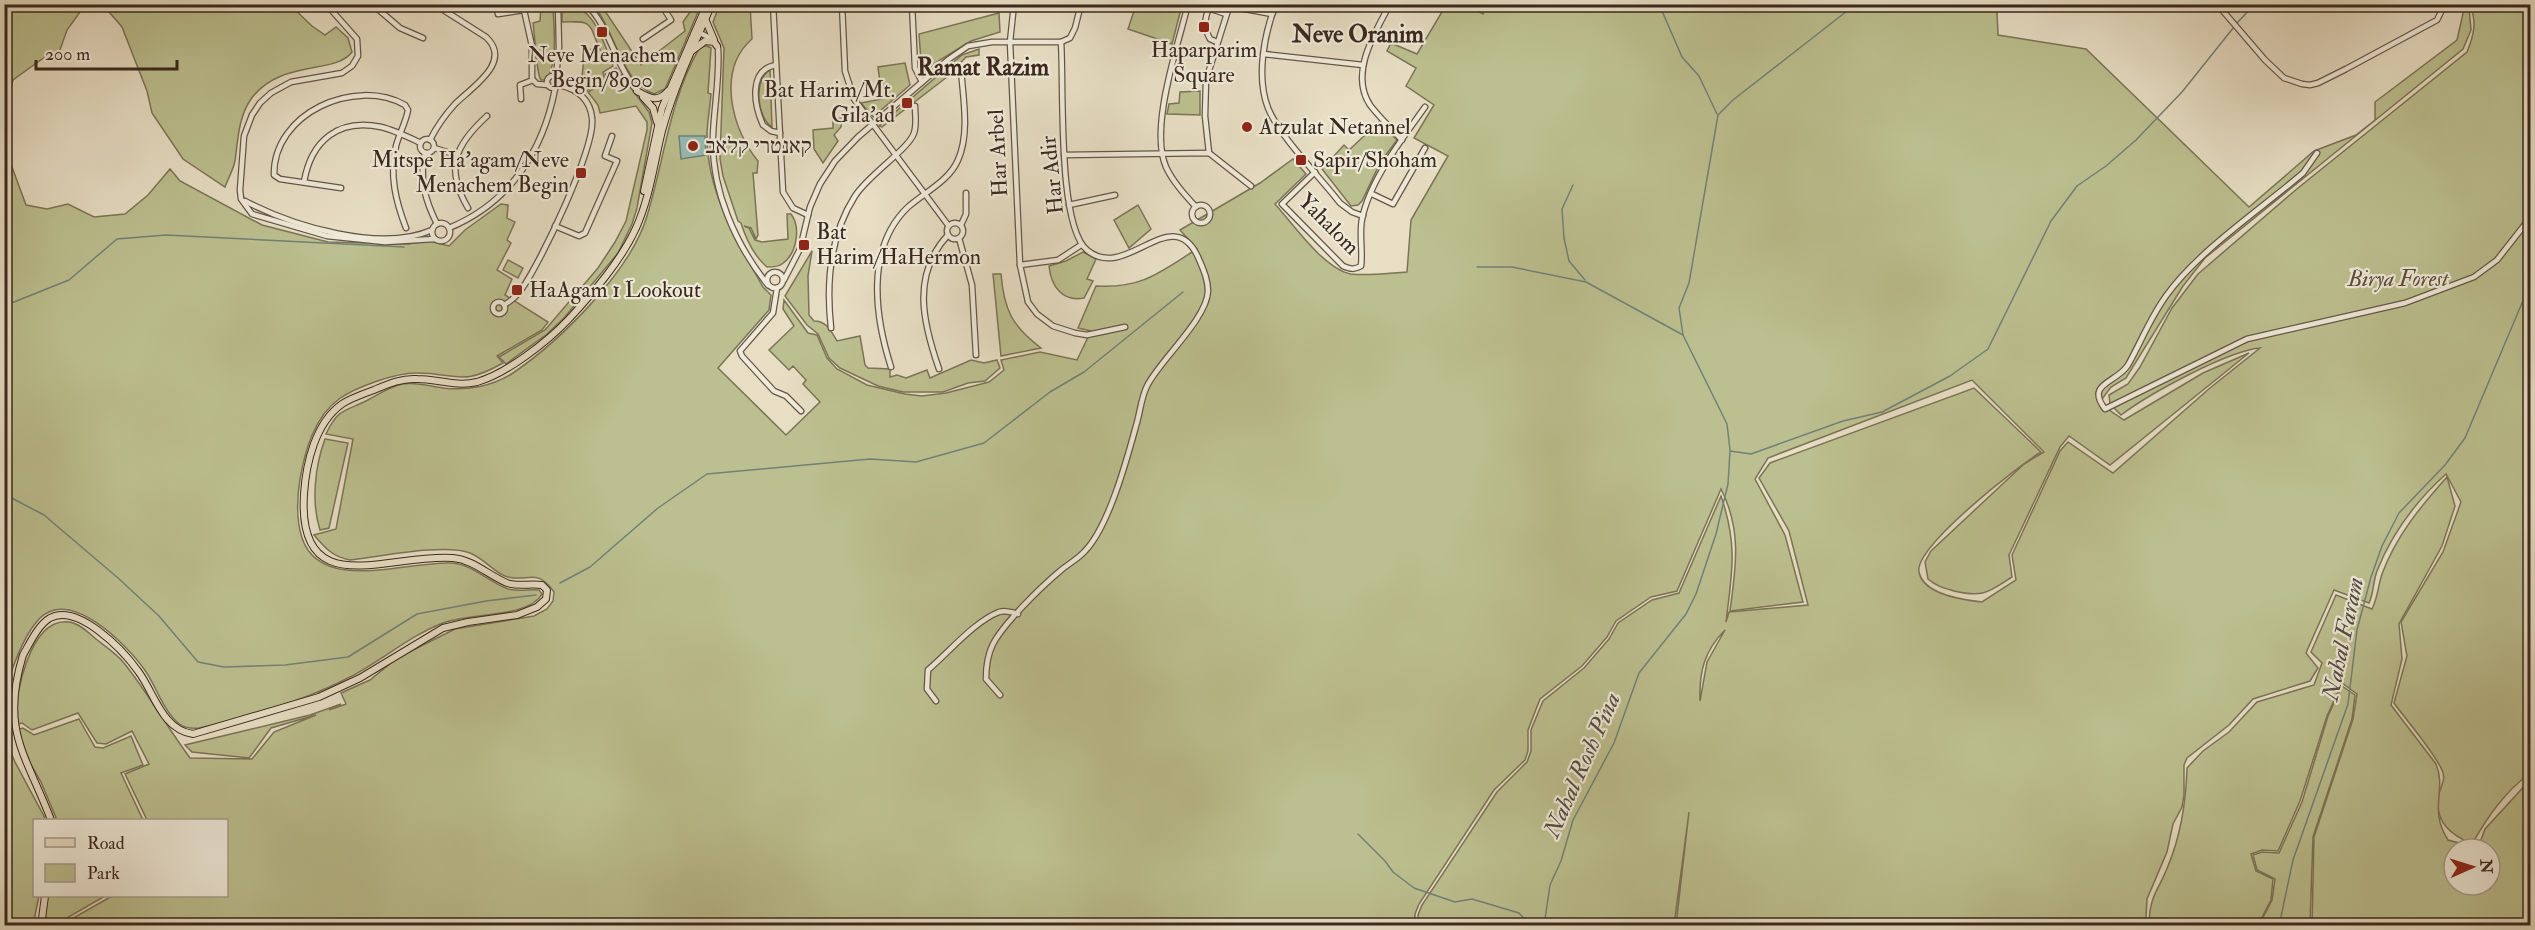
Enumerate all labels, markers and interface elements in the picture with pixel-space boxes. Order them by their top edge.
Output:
district label: Neve Oranim [1291,19,1424,50]
marker: Haparparim Square [1197,20,1211,34]
marker: Neve Menachem Begin/8900 [595,25,609,39]
scale bar [36,33,177,71]
place label: Haparparim Square [1151,36,1257,89]
place label: Neve Menachem Begin/8900 [528,41,676,94]
text: 200 m [45,43,90,66]
district label: Ramat Razim [917,52,1049,83]
place label: Bat Harim/Mt. Gila'ad [764,76,895,129]
marker: Bat Harim/Mt. Gila'ad [900,96,914,110]
street label: Har Arbel [982,108,1014,198]
place label: Atzulat Netannel [1258,113,1411,141]
marker: Atzulat Netannel [1240,120,1254,134]
place label: קאנטרי קלאב [705,132,812,160]
street label: Har Adir [1034,134,1070,216]
marker: קאנטרי קלאב [686,139,700,153]
place label: Mitspe Ha'agam/Neve Menachem Begin [372,146,569,199]
place label: Sapir/Shoham [1313,146,1437,175]
marker: Sapir/Shoham [1294,153,1308,167]
marker: Mitspe Ha'agam/Neve Menachem Begin [574,166,588,180]
street label: Yahalom [1292,187,1366,261]
place label: Bat Harim/HaHermon [816,218,981,271]
marker: Bat Harim/HaHermon [797,238,811,252]
park label: Birya Forest [2347,265,2450,293]
place label: HaAgam 1 Lookout [529,276,701,304]
marker: HaAgam 1 Lookout [510,283,524,297]
water label: Nahal Faram [2314,575,2371,705]
water label: Nahal Rosh Pina [1535,688,1628,844]
legend [33,819,228,897]
text: Road [87,832,125,855]
north arrow [2442,837,2502,897]
text: N [2476,858,2496,875]
text: Park [87,862,120,885]

